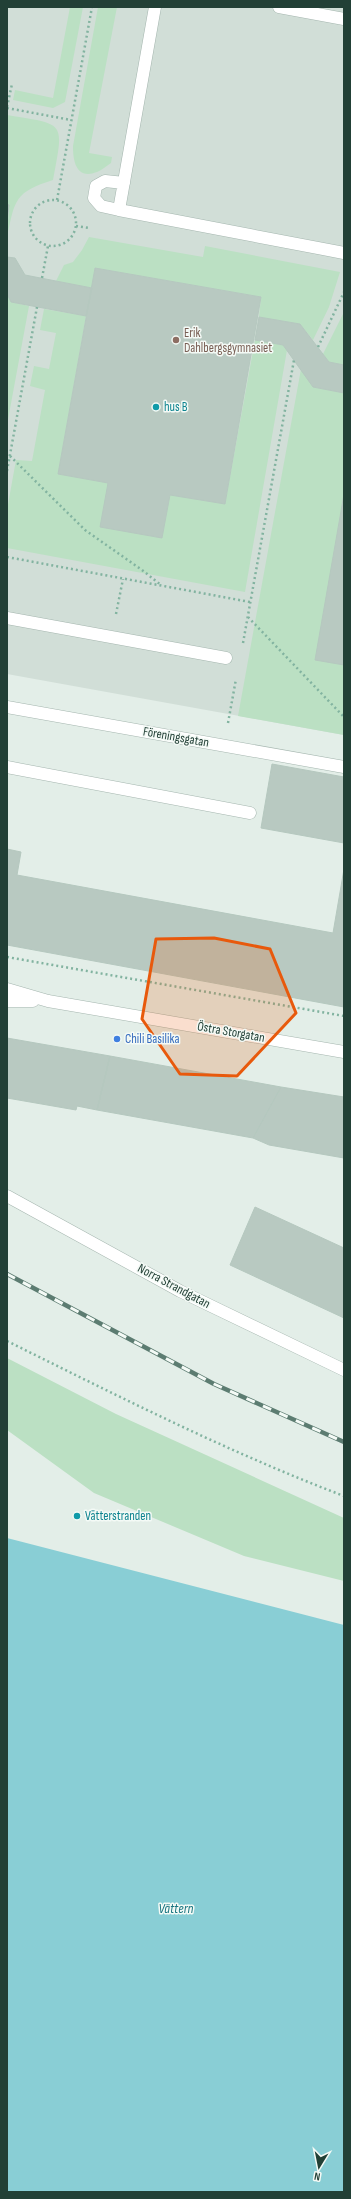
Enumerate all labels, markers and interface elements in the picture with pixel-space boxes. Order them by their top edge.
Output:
place label: Erik Dahlbergsgymnasiet [184,325,272,356]
marker: Erik Dahlbergsgymnasiet [171,335,181,345]
place label: hus B [164,399,188,415]
marker: hus B [151,402,161,412]
street label: Föreningsgatan [142,723,210,751]
street label: Östra Storgatan [196,1017,266,1046]
place label: Chili Basilika [125,1031,179,1047]
marker: Chili Basilika [112,1034,122,1044]
street label: Norra Strandgatan [135,1260,213,1312]
place label: Vätterstranden [85,1508,151,1524]
marker: Vätterstranden [72,1511,82,1521]
water label: Vättern [159,1900,194,1917]
north arrow [299,2147,339,2187]
text: N [313,2169,321,2183]

